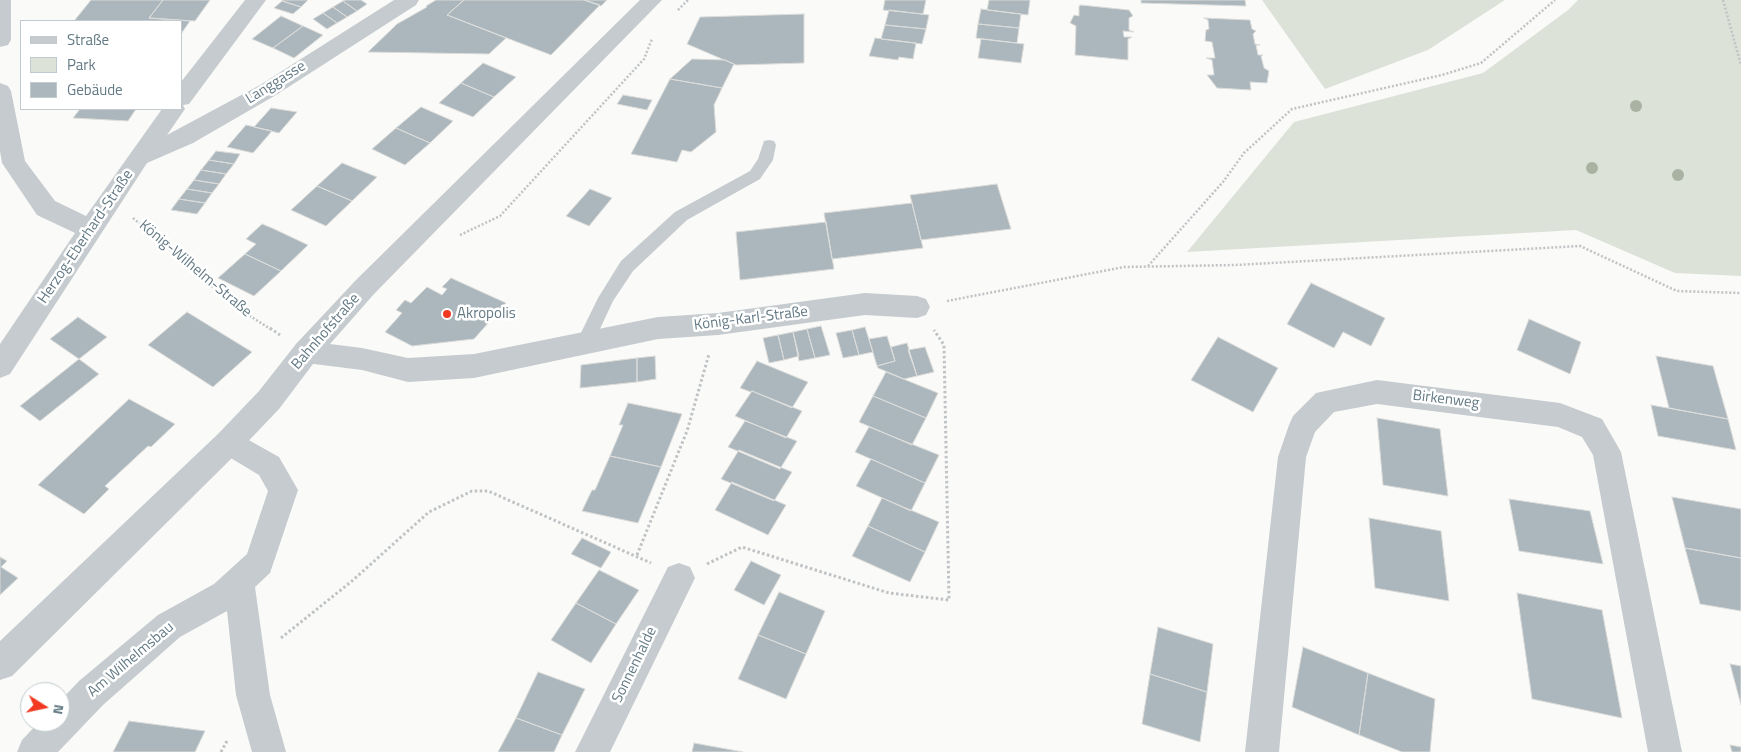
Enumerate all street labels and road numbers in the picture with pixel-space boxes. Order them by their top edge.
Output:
street label: Langgasse [243,58,309,108]
street label: Herzog-Eberhard-Straße [35,167,137,307]
street label: König-Wilhelm-Straße [135,217,255,321]
street label: Bahnhofstraße [288,290,364,374]
street label: König-Karl-Straße [693,303,809,335]
street label: Birkenweg [1412,387,1480,413]
street label: Am Wilhelmsbau [84,619,178,701]
street label: Sonnenhalde [609,624,661,706]

